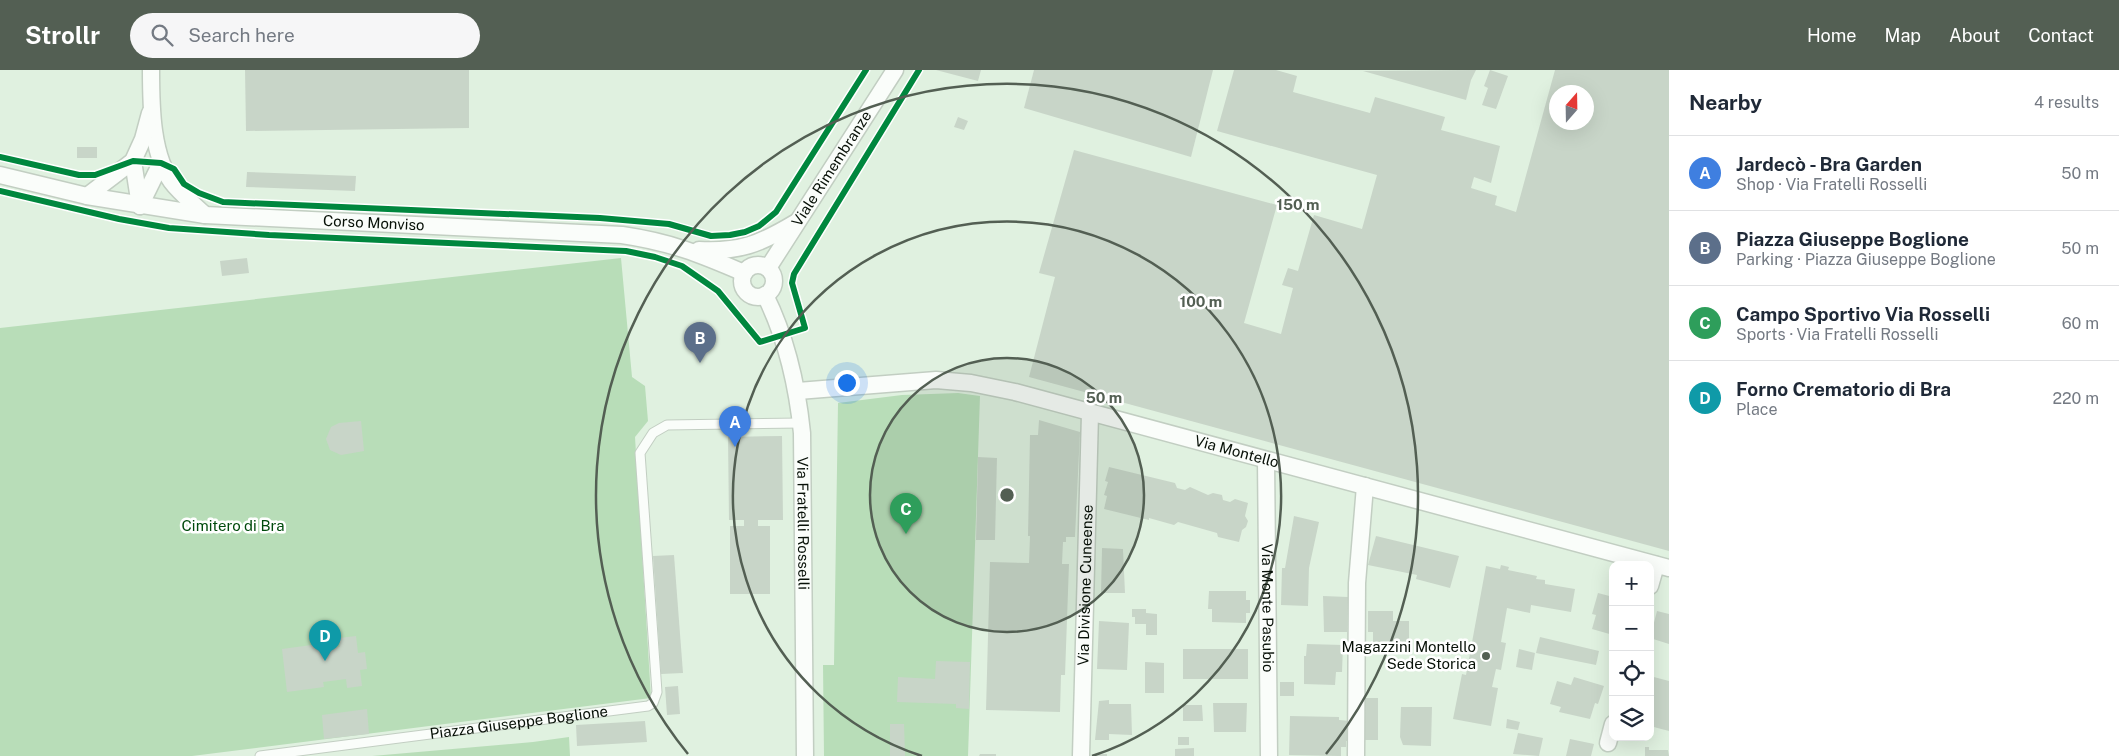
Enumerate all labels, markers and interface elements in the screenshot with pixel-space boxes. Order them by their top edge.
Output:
search box [130,13,480,58]
text: Strollr [25,21,100,49]
icon: search [148,21,176,49]
text: Search here [188,24,295,46]
text: Home [1807,25,1857,46]
text: Map [1885,25,1921,46]
text: About [1949,25,2000,46]
text: Contact [2028,25,2094,46]
north arrow [1549,85,1594,130]
text: Nearby [1689,90,1762,115]
text: 4 results [2034,93,2099,112]
street label: Viale Rimembranze [788,107,875,229]
text: Jardecò - Bra Garden [1736,153,1922,175]
text: A [1699,164,1711,183]
text: 50 m [2061,164,2099,183]
text: Shop · Via Fratelli Rosselli [1736,175,1927,194]
text: 150 m [1276,196,1320,213]
street label: Corso Monviso [323,212,425,234]
text: Piazza Giuseppe Boglione [1736,228,1969,250]
text: B [1700,239,1710,258]
text: 50 m [2061,239,2099,258]
text: Parking · Piazza Giuseppe Boglione [1736,250,1996,269]
text: 100 m [1180,293,1222,310]
text: Campo Sportivo Via Rosselli [1736,303,1990,325]
text: C [1699,314,1711,333]
text: 60 m [2062,314,2099,333]
pin: B [684,322,716,363]
text: Sports · Via Fratelli Rosselli [1736,325,1938,344]
your location [834,370,860,396]
text: Forno Crematorio di Bra [1736,378,1951,400]
text: 50 m [1086,389,1122,406]
text: D [1699,389,1711,408]
text: 220 m [2052,389,2099,408]
text: Place [1736,400,1778,419]
pin: A [719,406,751,447]
street label: Via Montello [1193,432,1281,471]
street label: Via Fratelli Rosselli [794,457,812,590]
centre of rings [998,486,1016,504]
pin: C [890,493,922,534]
street label: Via Divisione Cuneense [1074,504,1096,666]
park label: Cimitero di Bra [182,517,284,534]
street label: Via Monte Pasubio [1259,544,1277,672]
map controls [1609,561,1654,741]
button: + [1609,561,1654,606]
button: − [1609,606,1654,651]
pin: D [309,620,341,661]
place label: Magazzini Montello Sede Storica [1342,638,1476,672]
marker: Magazzini Montello Sede Storica [1480,650,1492,662]
button: locate [1609,651,1654,696]
button: layers [1609,696,1654,741]
street label: Piazza Giuseppe Boglione [429,702,609,742]

